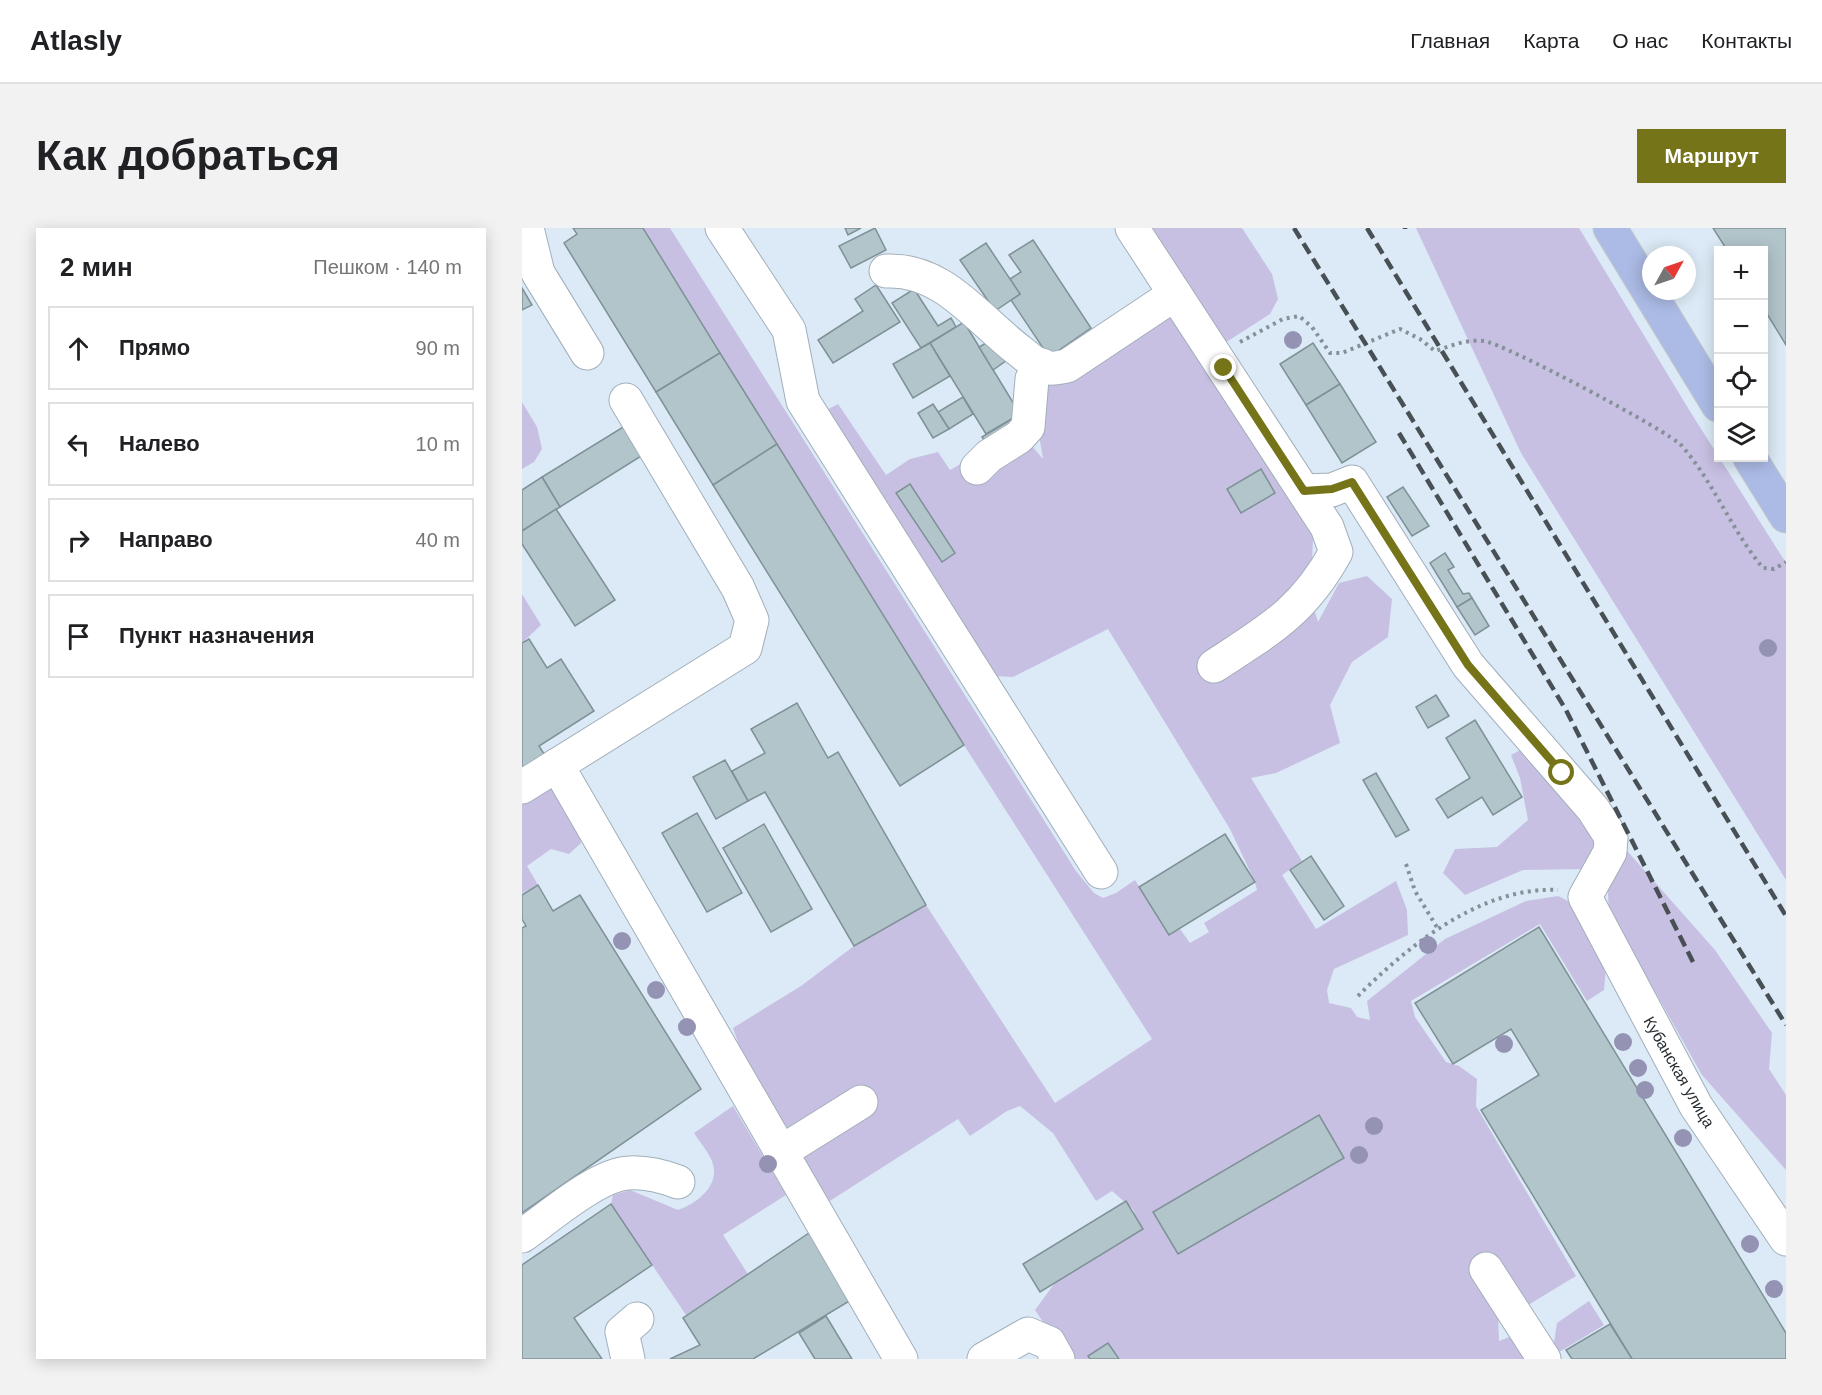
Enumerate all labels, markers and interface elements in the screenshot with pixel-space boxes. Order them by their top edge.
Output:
text: Atlasly [30,25,122,56]
text: Главная [1410,29,1490,52]
text: Карта [1523,29,1579,52]
text: О нас [1612,29,1668,52]
text: Контакты [1701,29,1792,52]
button: Маршрут [1637,129,1786,183]
text: Как добраться [36,132,340,179]
north arrow [1642,246,1696,300]
map controls [1714,246,1768,462]
button: + [1714,246,1768,300]
text: 2 мин [60,252,133,282]
text: Пешком · 140 m [313,256,462,278]
button: − [1714,300,1768,354]
icon: ahead [62,332,95,365]
text: Прямо [119,335,190,360]
text: 90 m [416,337,460,359]
route end [1210,354,1236,380]
button: locate [1714,354,1768,408]
button: layers [1714,408,1768,462]
icon: left [62,428,95,461]
text: Налево [119,431,200,456]
text: 10 m [416,433,460,455]
icon: right [62,524,95,557]
text: Направо [119,527,213,552]
text: 40 m [416,529,460,551]
icon: arrive [62,620,95,653]
text: Пункт назначения [119,623,315,648]
route start [1548,759,1574,785]
street label: Кубанская улица [1640,1013,1718,1131]

